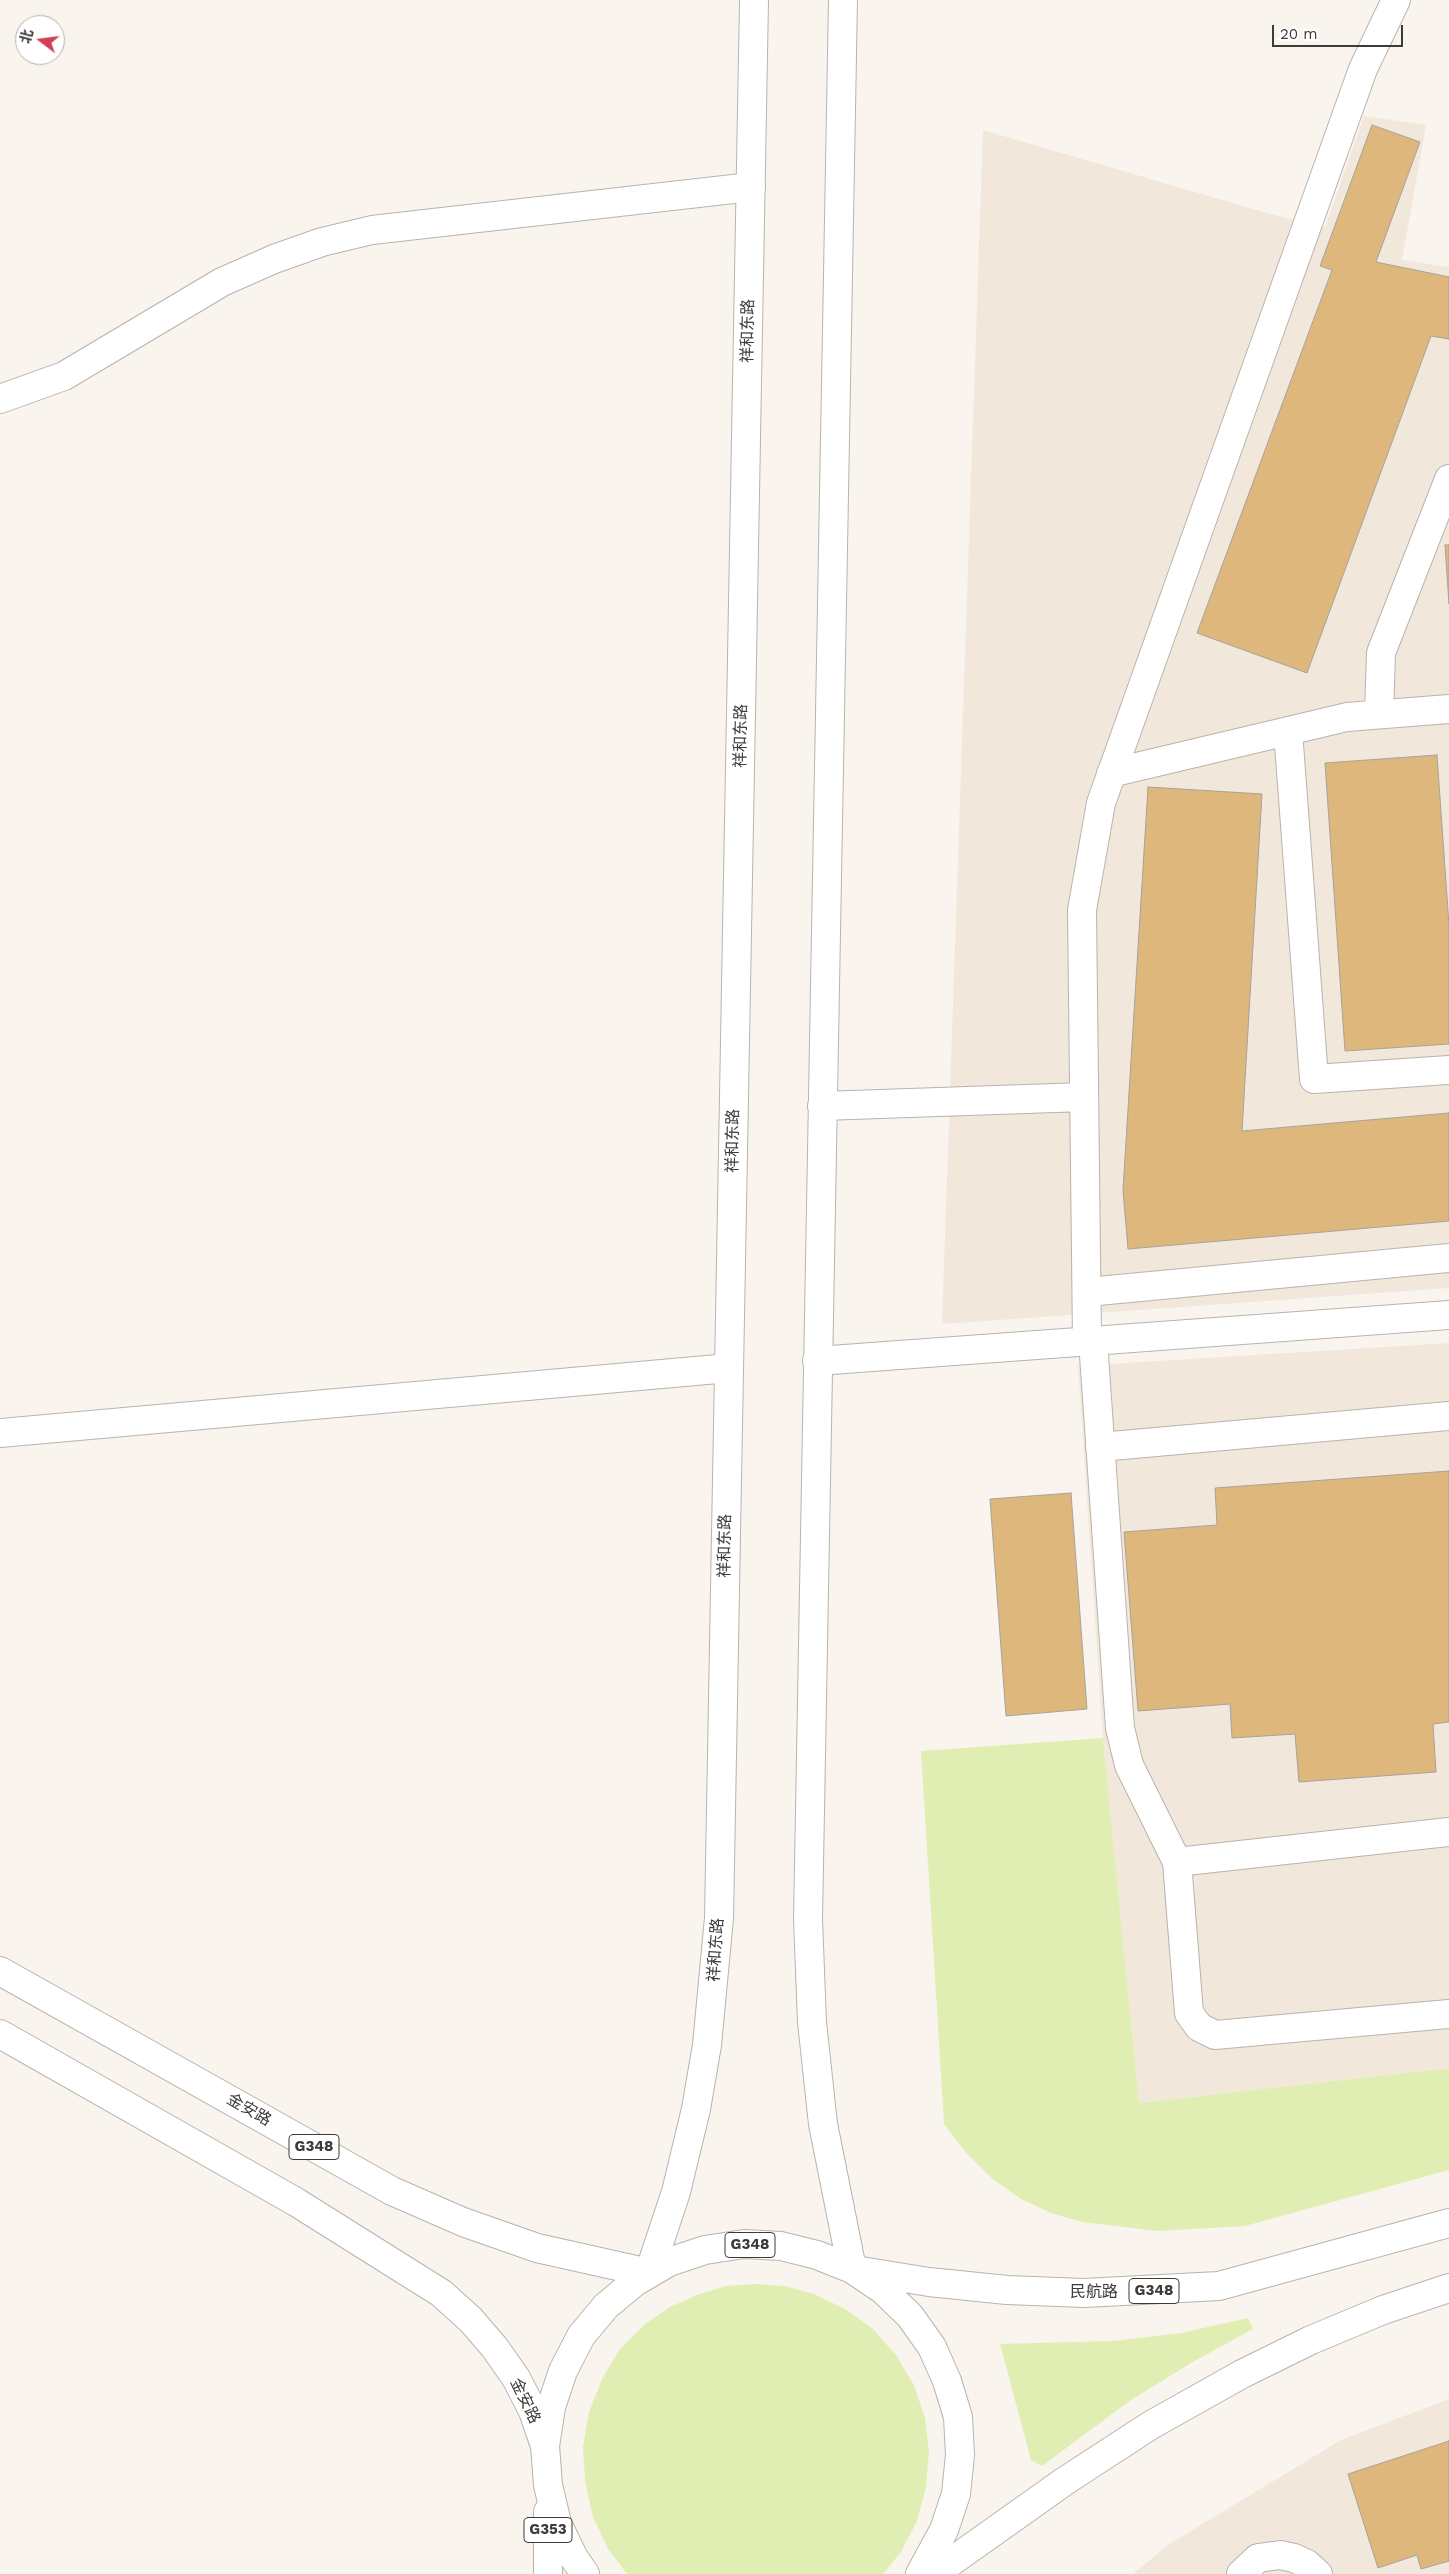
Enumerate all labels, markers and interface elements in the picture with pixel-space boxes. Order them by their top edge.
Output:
north arrow [15,15,65,65]
scale bar [1274,15,1405,47]
text: 20 m [1280,25,1318,43]
text: 北 [17,28,36,45]
street label: 祥和东路 [738,299,758,363]
street label: 祥和东路 [731,704,751,768]
street label: 祥和东路 [723,1109,743,1173]
street label: 祥和东路 [715,1514,735,1578]
street label: 祥和东路 [704,1917,728,1983]
street label: 金安路 [223,2090,275,2130]
road number: G348 [289,2134,339,2160]
road number: G348 [725,2232,775,2258]
road number: G348 [1129,2278,1179,2304]
street label: 民航路 [1070,2282,1118,2302]
street label: 金安路 [506,2375,544,2427]
road number: G353 [524,2518,572,2542]

